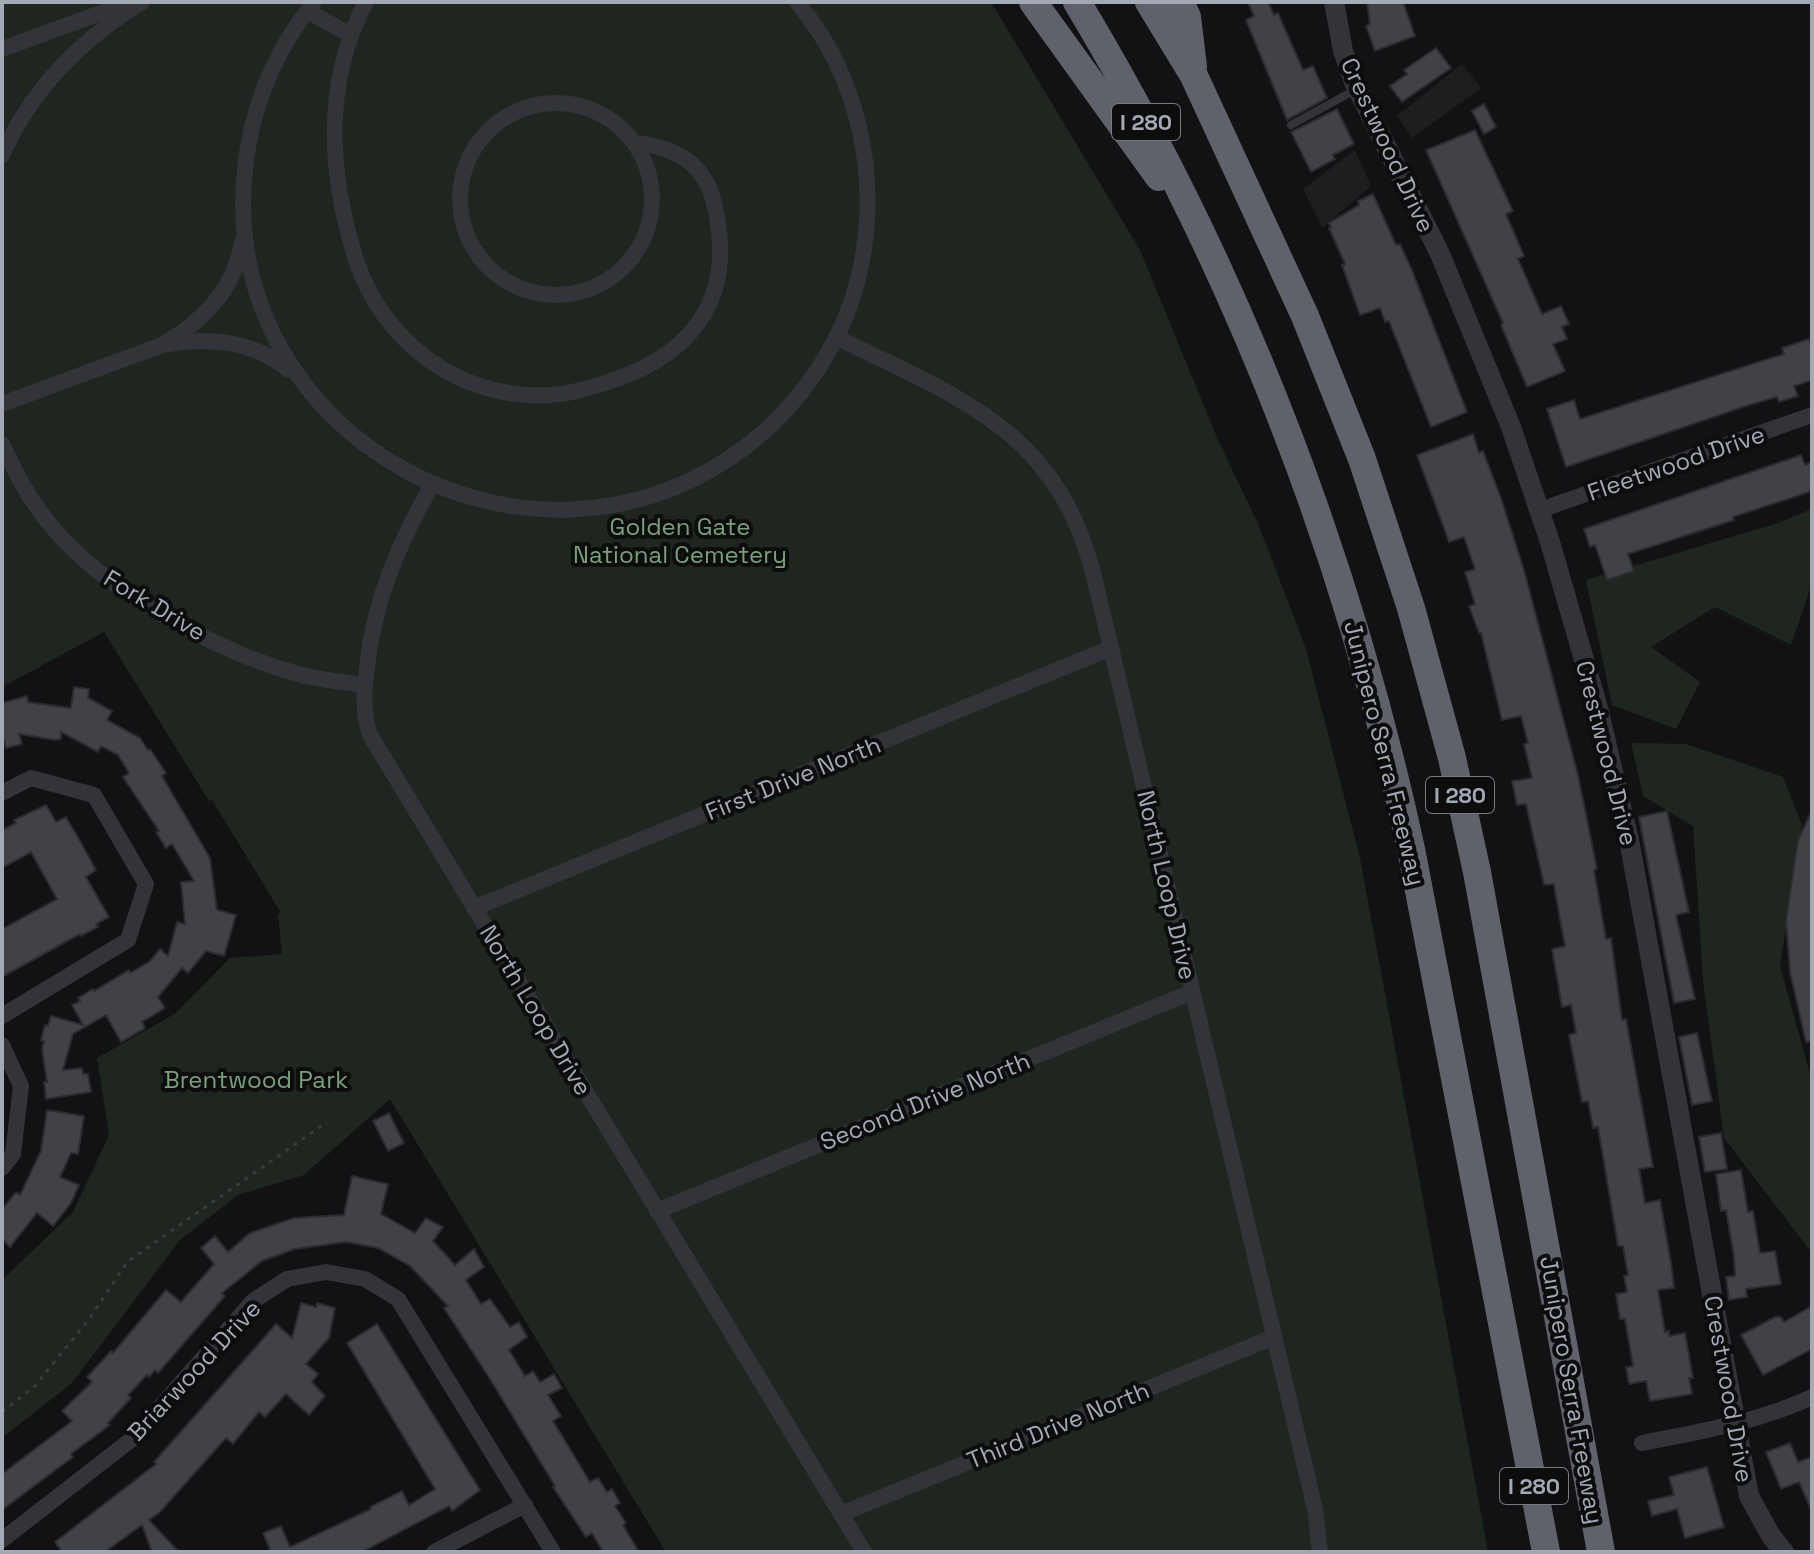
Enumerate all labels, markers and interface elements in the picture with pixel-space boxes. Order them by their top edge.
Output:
street label: Crestwood Drive [1334,53,1442,237]
road number: I 280 [1112,104,1180,140]
street label: Fleetwood Drive [1583,418,1769,508]
park label: Golden Gate National Cemetery [573,511,787,570]
street label: Fork Drive [98,563,212,647]
street label: Junipero Serra Freeway [1337,617,1433,889]
street label: Crestwood Drive [1569,657,1645,849]
street label: First Drive North [701,729,885,827]
road number: I 280 [1426,777,1494,813]
street label: North Loop Drive [1130,787,1204,983]
street label: North Loop Drive [473,919,599,1101]
street label: Second Drive North [816,1045,1034,1157]
park label: Brentwood Park [164,1064,348,1095]
street label: Junipero Serra Freeway [1533,1254,1611,1526]
street label: Briarwood Drive [121,1293,267,1447]
street label: Crestwood Drive [1697,1293,1761,1485]
street label: Third Drive North [962,1374,1154,1476]
road number: I 280 [1500,1468,1568,1504]

